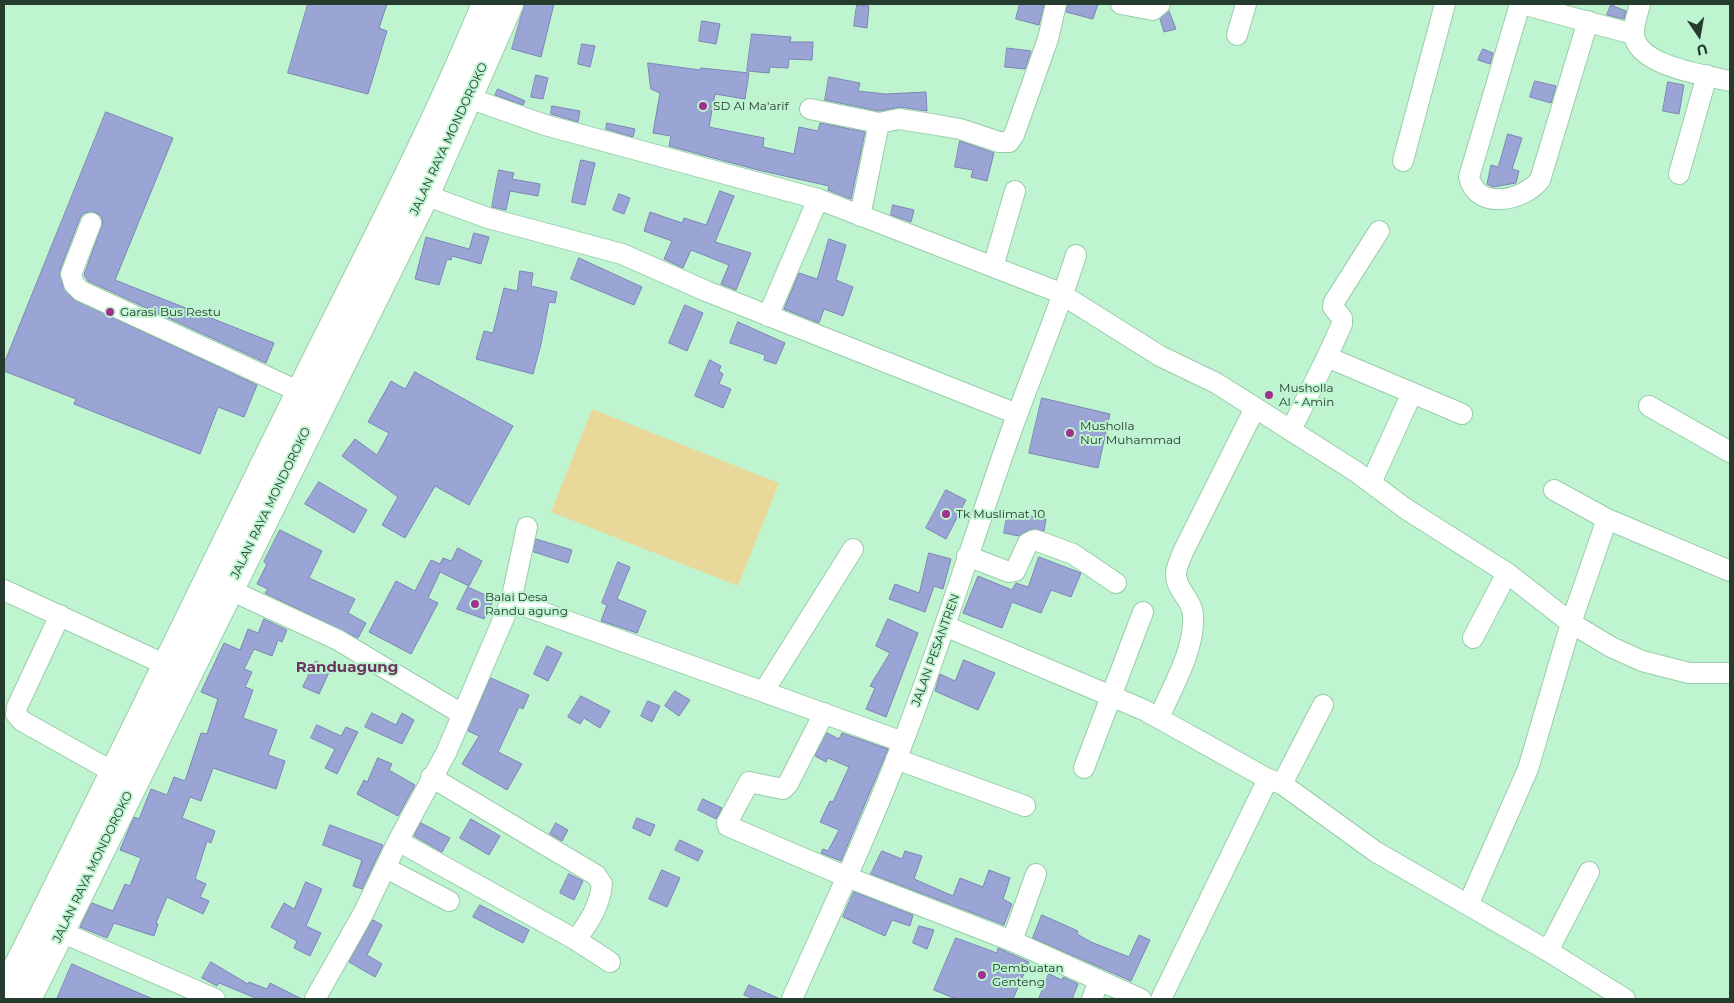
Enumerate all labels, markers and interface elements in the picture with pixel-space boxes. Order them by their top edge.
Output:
north arrow [1674,10,1724,60]
text: U [1695,40,1709,60]
street label: JALAN RAYA MONDOROKO [407,60,491,218]
place label: SD Al Ma'arif [713,99,788,113]
marker: SD Al Ma'arif [697,100,709,112]
place label: Garasi Bus Restu [120,305,221,319]
marker: Garasi Bus Restu [104,306,116,318]
place label: Musholla Al - Amin [1279,381,1334,409]
marker: Musholla Al - Amin [1263,389,1275,401]
place label: Musholla Nur Muhammad [1080,419,1181,447]
street label: JALAN RAYA MONDOROKO [228,425,314,581]
marker: Musholla Nur Muhammad [1064,427,1076,439]
place label: Tk Muslimat 10 [956,507,1045,521]
marker: Tk Muslimat 10 [940,508,952,520]
place label: Balai Desa Randu agung [485,590,568,618]
street label: JALAN PESANTREN [909,592,963,708]
marker: Balai Desa Randu agung [469,598,481,610]
district label: Randuagung [296,659,398,677]
street label: JALAN RAYA MONDOROKO [50,789,136,945]
place label: Pembuatan Genteng [992,961,1064,989]
marker: Pembuatan Genteng [976,969,988,981]

